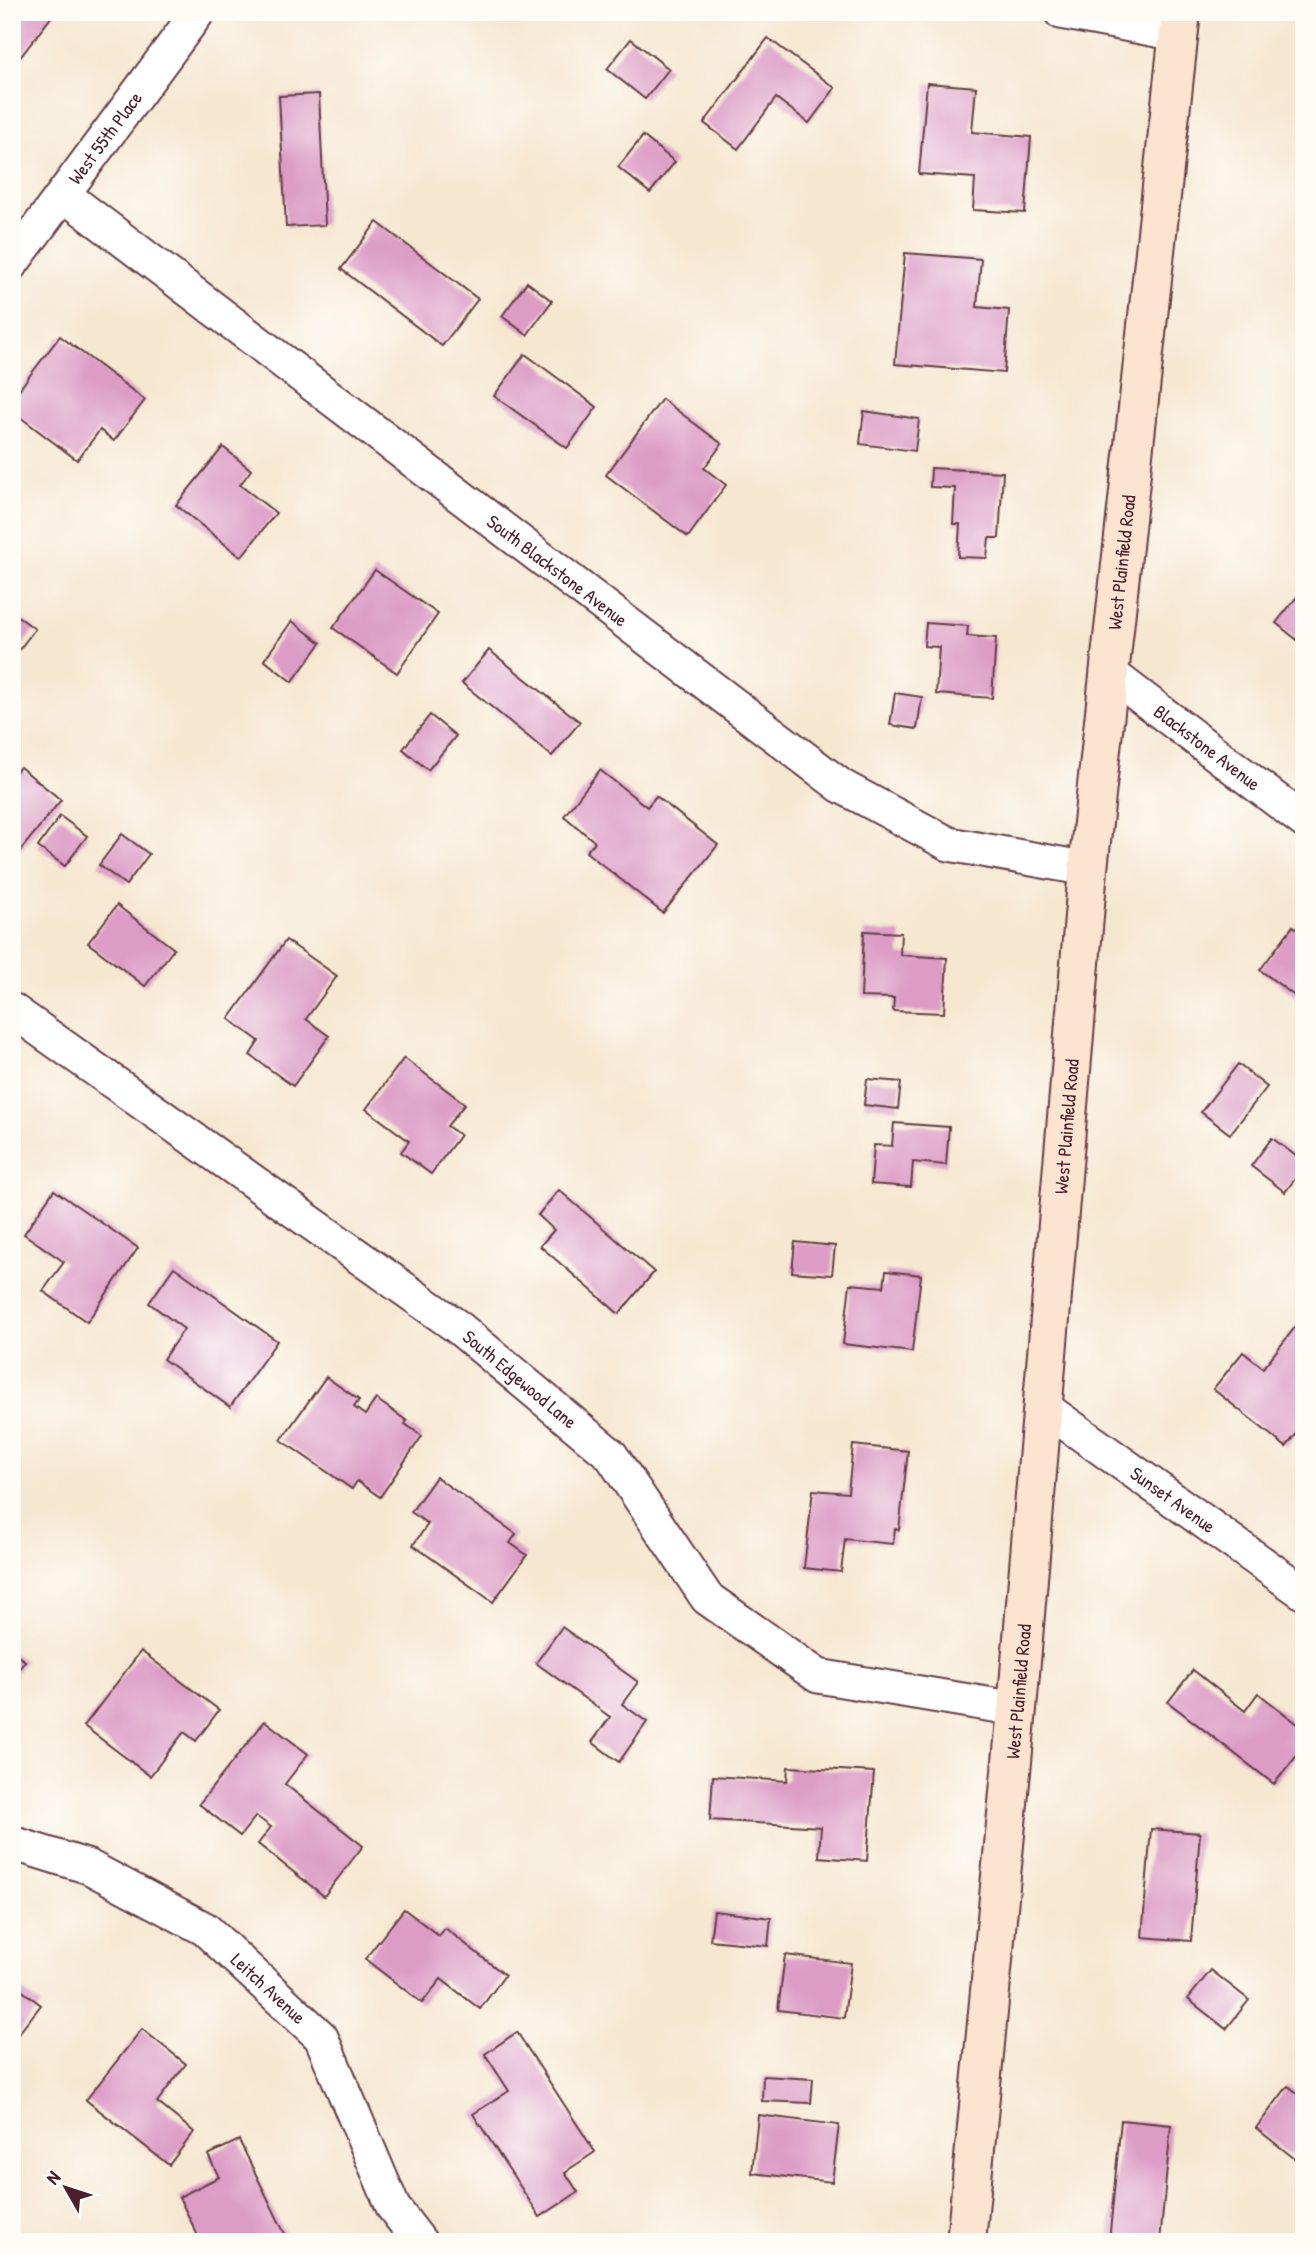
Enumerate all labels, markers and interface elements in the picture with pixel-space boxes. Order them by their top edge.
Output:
street label: West 55th Place [62,86,148,189]
street label: West Plainfield Road [1101,493,1142,631]
street label: South Blackstone Avenue [482,508,634,633]
street label: Blackstone Avenue [1149,698,1266,797]
street label: West Plainfield Road [1048,1057,1085,1195]
street label: South Edgewood Lane [457,1324,583,1435]
street label: Sunset Avenue [1125,1460,1221,1539]
street label: West Plainfield Road [999,1622,1037,1760]
street label: Leitch Avenue [226,1947,312,2030]
north arrow [32,2152,102,2222]
text: N [40,2165,66,2189]

